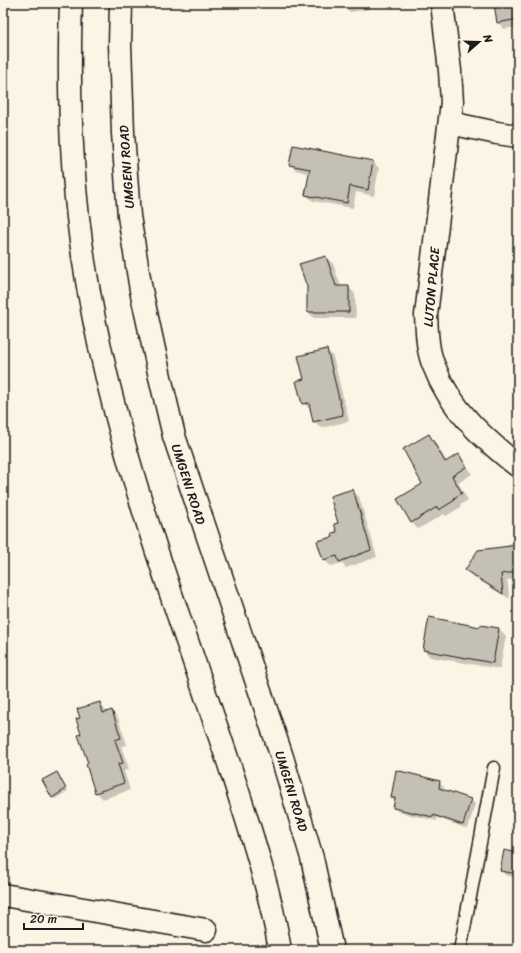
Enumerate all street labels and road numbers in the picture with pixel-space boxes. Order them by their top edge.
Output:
street label: UMGENI ROAD [112,124,141,209]
street label: LUTON PLACE [417,246,446,328]
street label: UMGENI ROAD [165,441,212,528]
street label: UMGENI ROAD [268,748,315,835]

